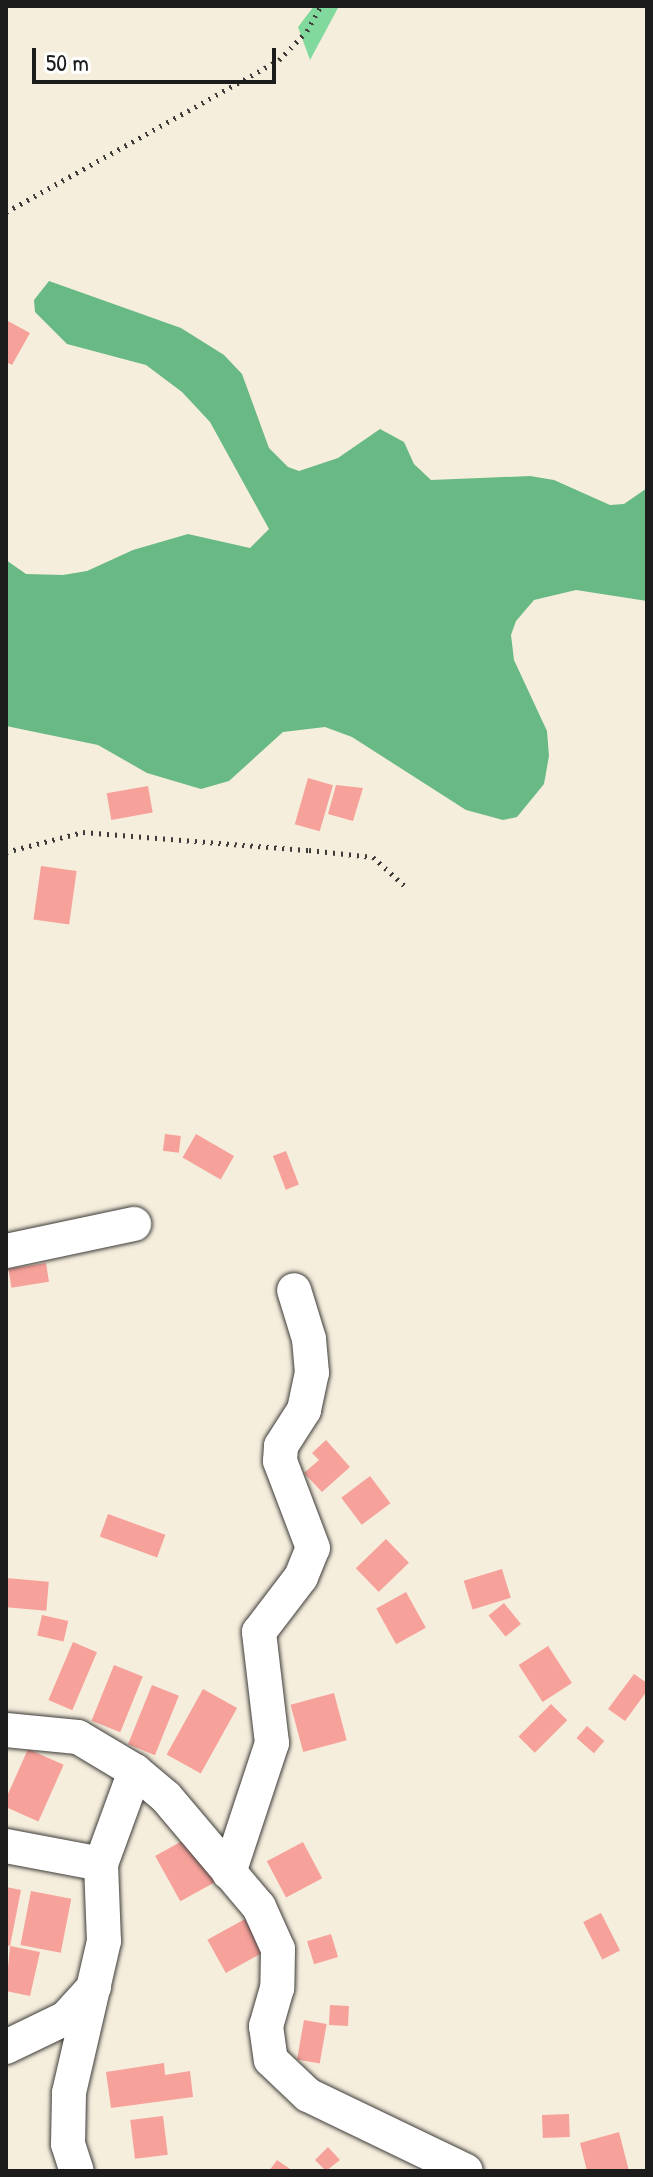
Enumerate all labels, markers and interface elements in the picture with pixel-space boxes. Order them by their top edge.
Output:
scale bar [36,32,280,82]
text: 50 m [46,46,89,78]

